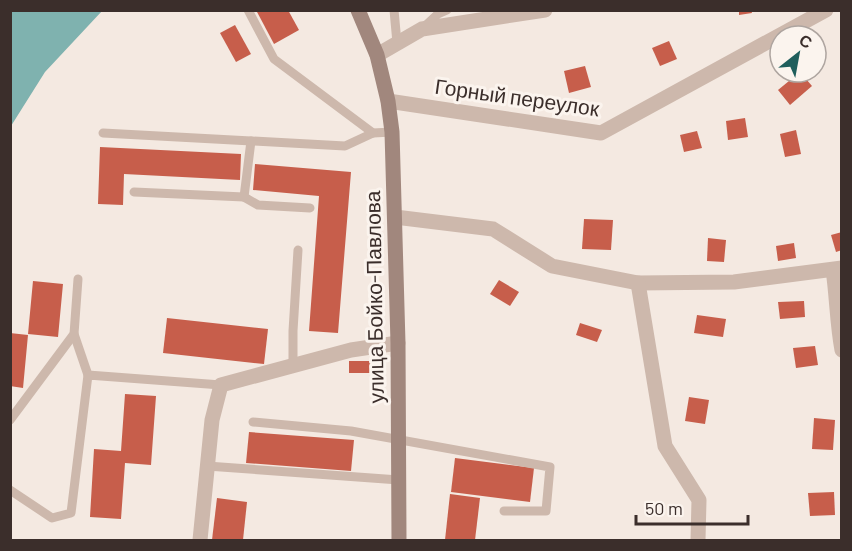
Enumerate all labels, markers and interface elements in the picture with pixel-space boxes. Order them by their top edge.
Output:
north arrow [768,24,828,84]
text: С [796,30,816,52]
street label: Горный переулок [434,73,602,121]
street label: улица Бойко-Павлова [359,190,388,404]
scale bar [636,488,748,526]
text: 50 m [645,497,683,519]

